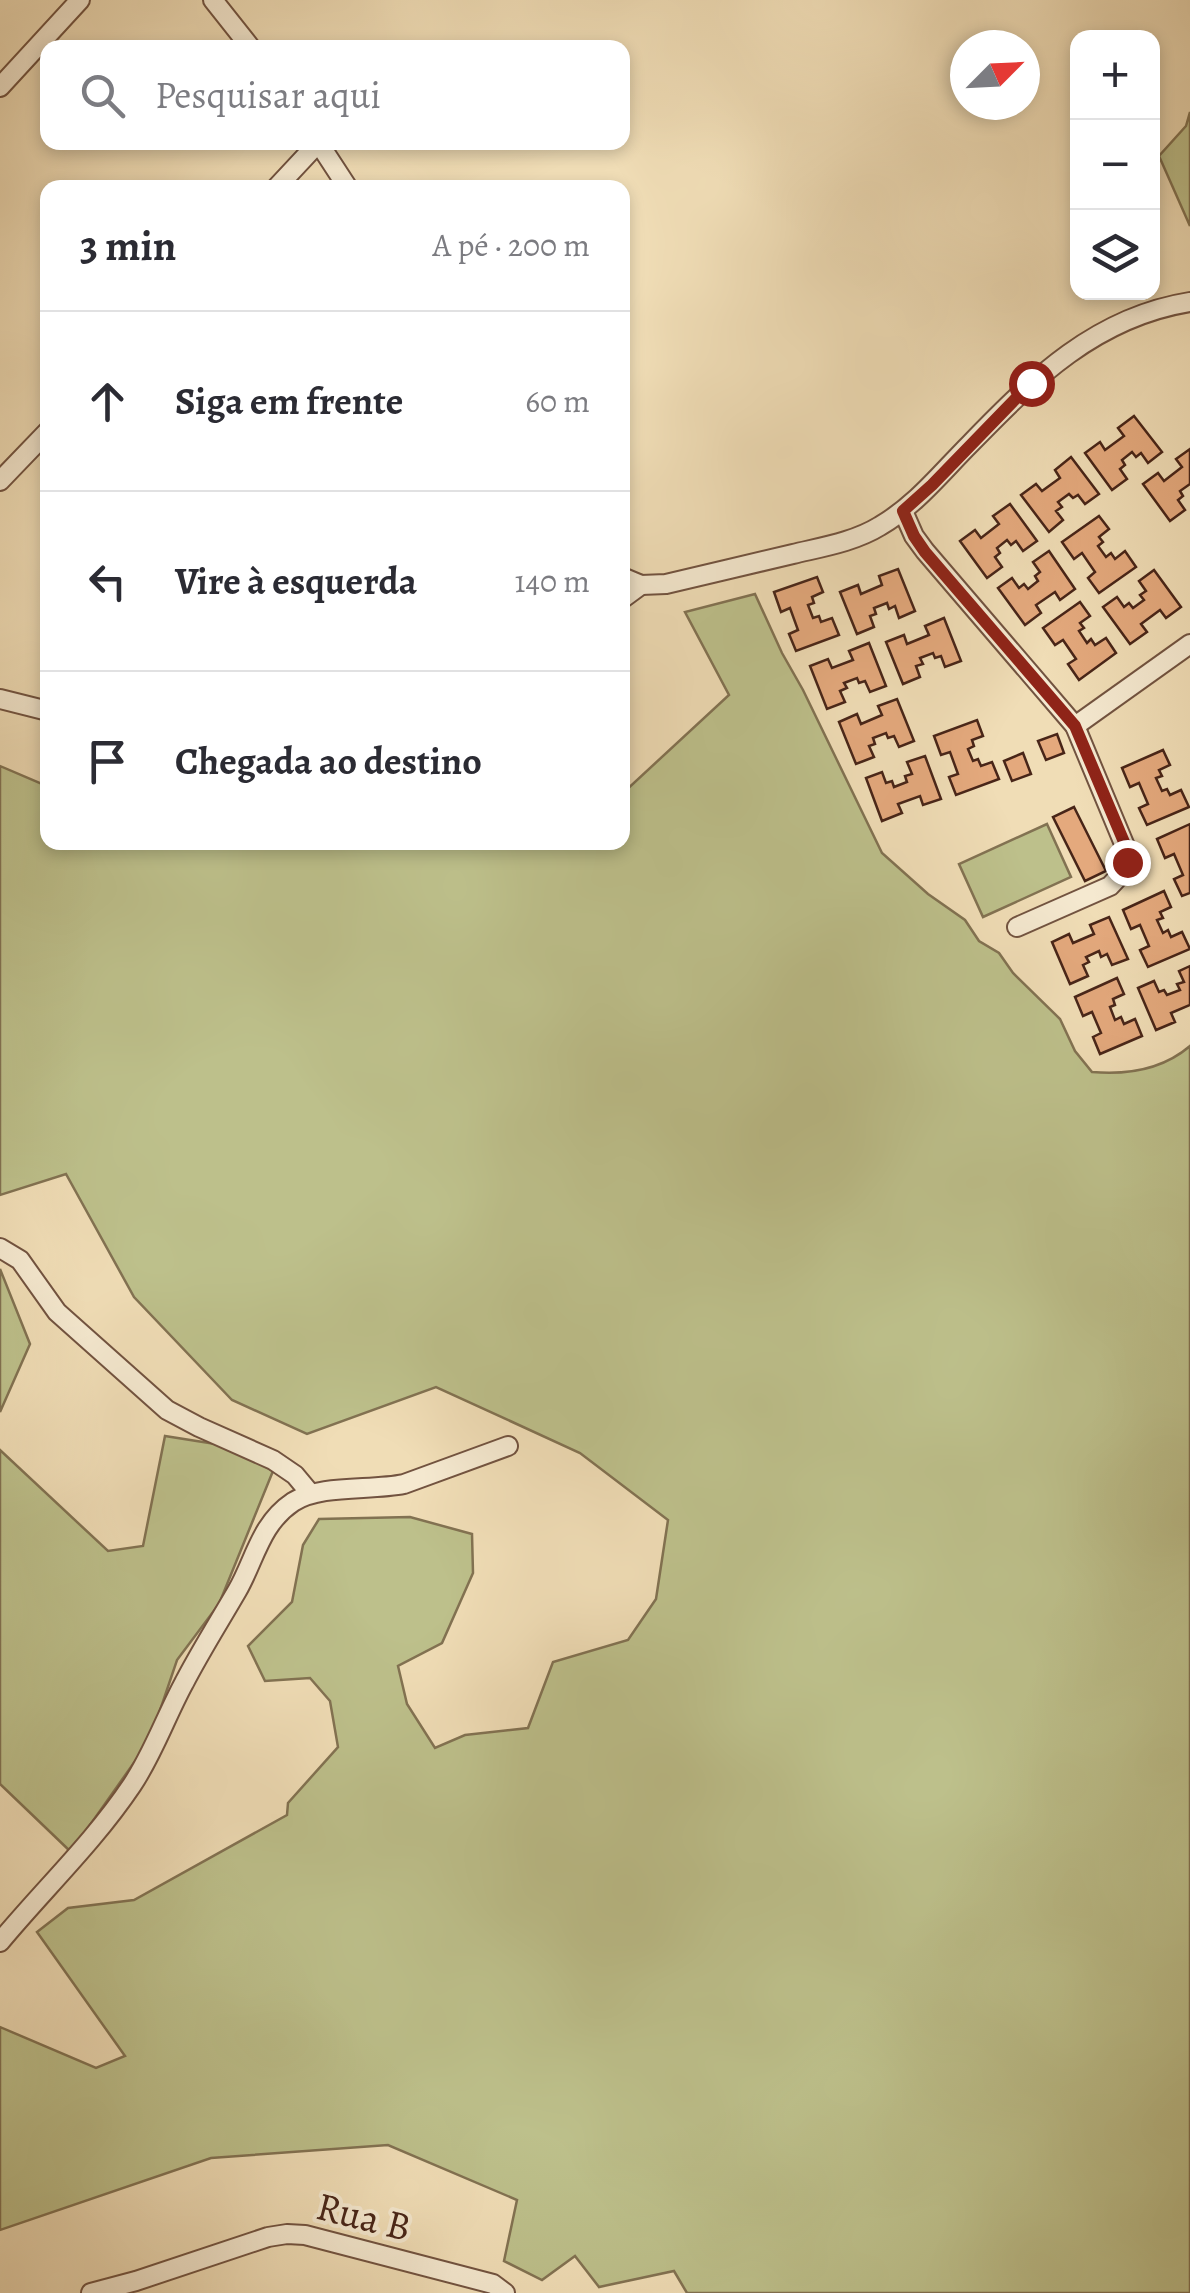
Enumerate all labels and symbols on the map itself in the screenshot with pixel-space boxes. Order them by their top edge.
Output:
north arrow [950,30,1040,120]
route start [1009,361,1055,407]
route end [1105,840,1151,886]
street label: Rua B [311,2178,417,2255]

